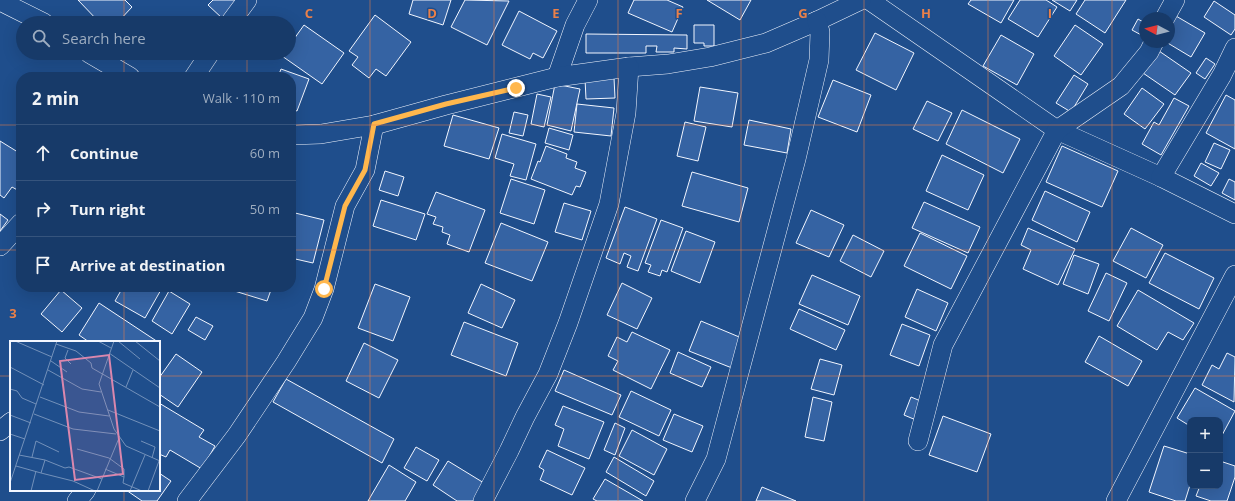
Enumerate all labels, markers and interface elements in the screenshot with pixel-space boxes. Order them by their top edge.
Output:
text: C [305,4,313,22]
text: D [427,4,437,22]
text: E [552,4,560,22]
text: F [675,4,683,22]
text: G [798,4,808,22]
text: H [921,4,931,22]
text: I [1048,4,1052,22]
north arrow [1139,12,1175,48]
search box [16,16,296,60]
icon: search [30,27,52,49]
text: Search here [62,28,146,48]
route end [507,79,525,97]
text: 2 min [32,87,79,110]
text: Walk · 110 m [203,89,280,107]
icon: ahead [32,142,54,164]
text: Continue [70,143,138,163]
text: 60 m [250,144,280,162]
icon: right [32,198,54,220]
text: Turn right [70,199,145,219]
text: 50 m [250,200,280,218]
icon: arrive [32,254,54,276]
text: Arrive at destination [70,255,225,275]
route start [315,280,333,298]
text: 3 [9,304,17,322]
inset map [10,341,160,491]
map controls [1187,417,1223,489]
button: + [1187,417,1223,453]
button: − [1187,453,1223,489]

